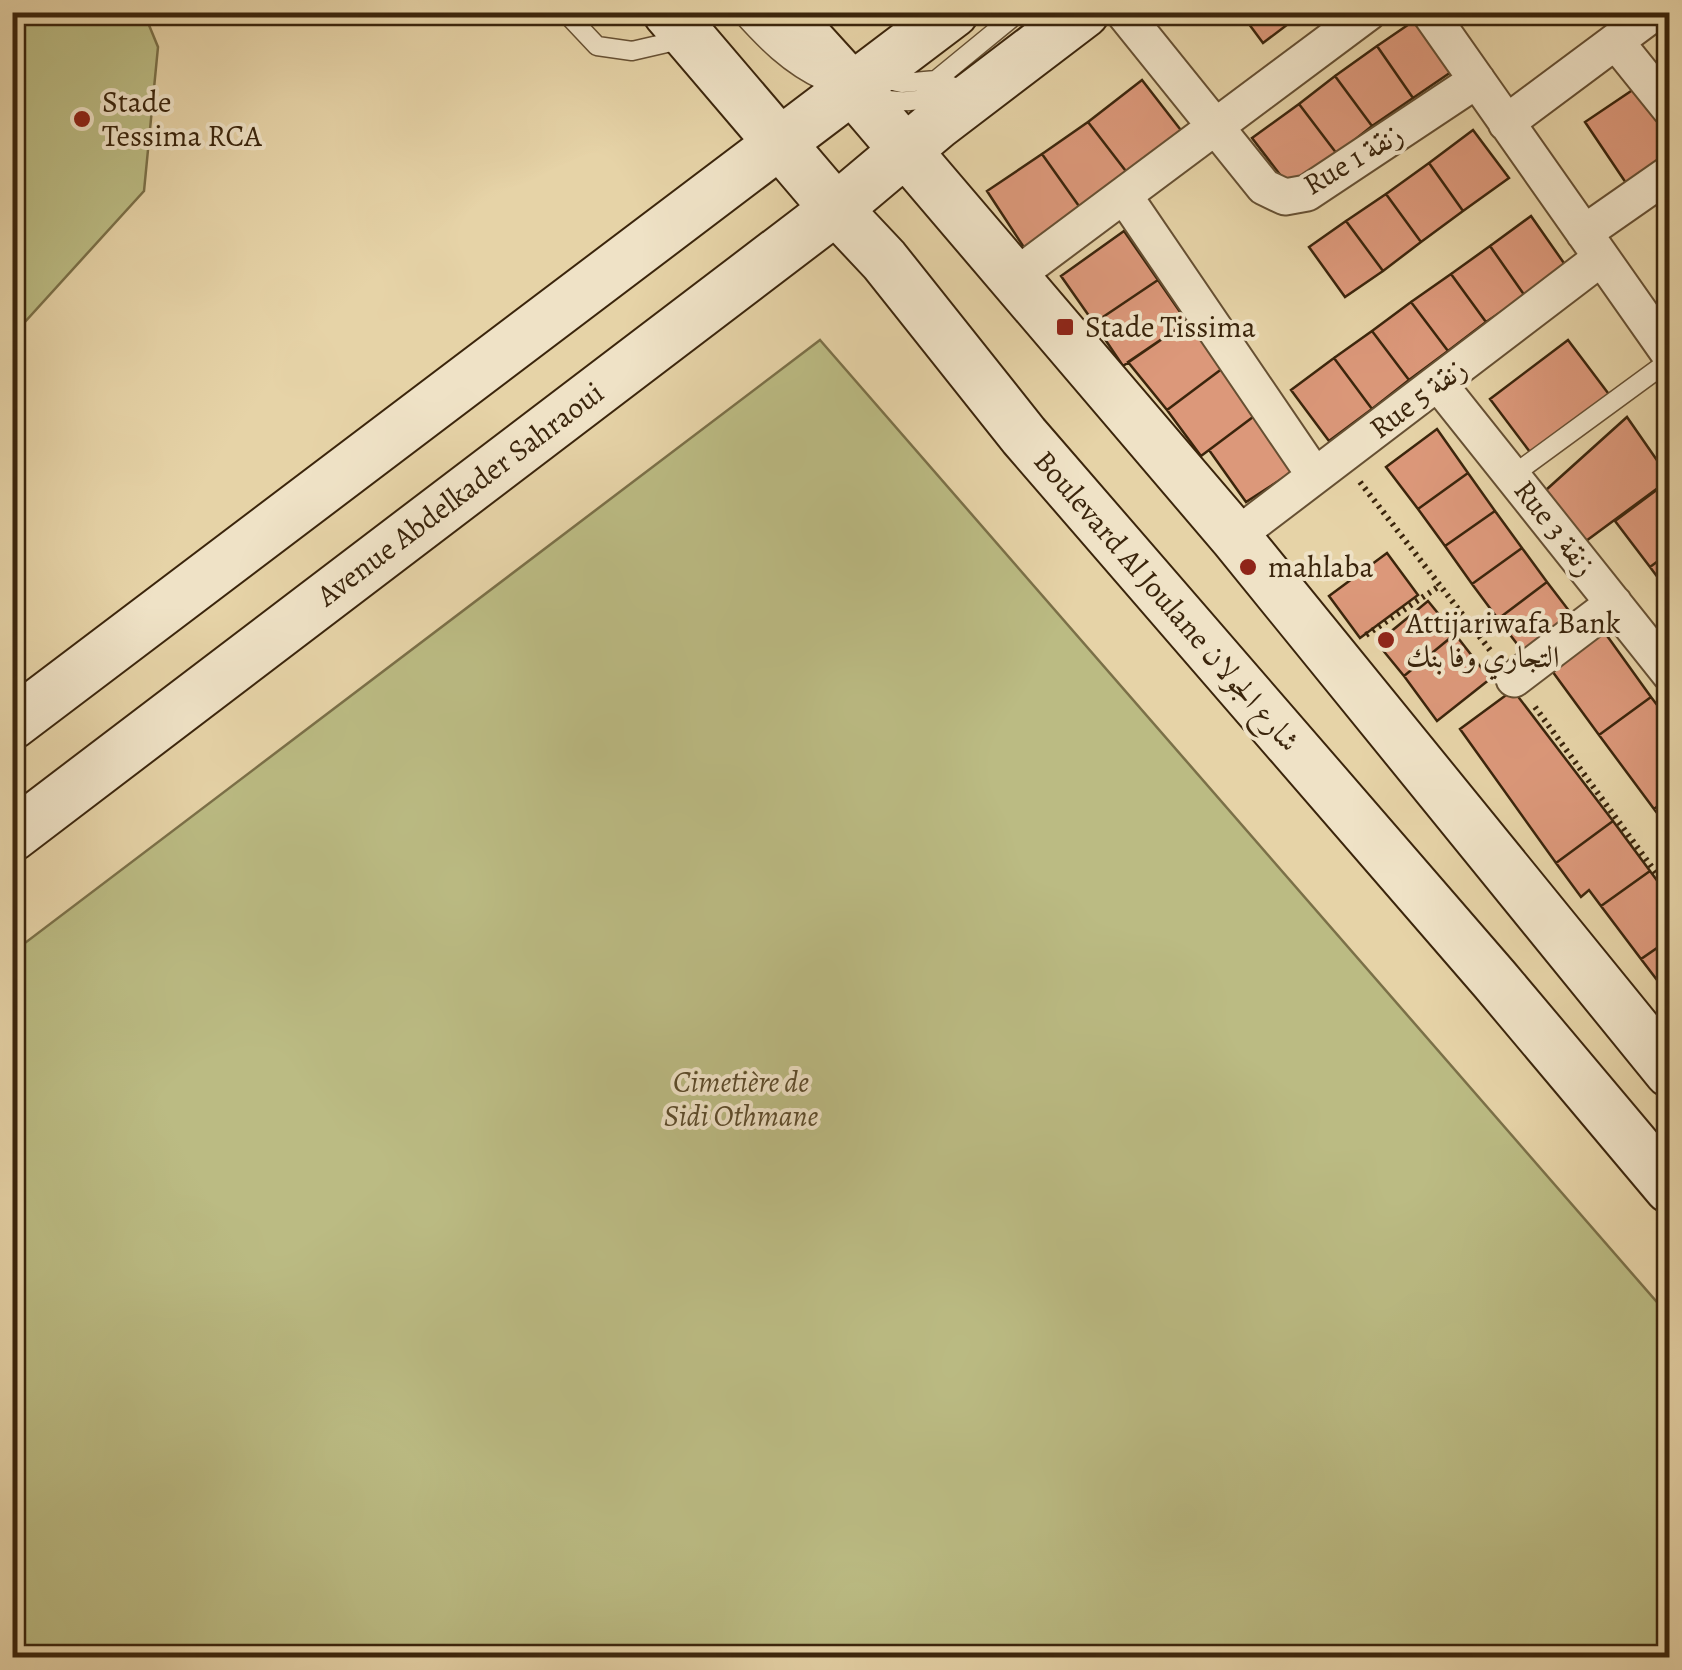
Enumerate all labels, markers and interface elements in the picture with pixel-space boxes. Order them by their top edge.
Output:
place label: Stade Tessima RCA [102,82,262,156]
marker: Stade Tessima RCA [71,108,93,130]
street label: Rue 1 زنقة [1296,114,1410,204]
place label: Stade Tissima [1085,307,1256,347]
marker: Stade Tissima [1054,316,1076,338]
street label: Rue 5 زنقة [1361,348,1475,448]
street label: Avenue Abdelkader Sahraoui [308,373,612,616]
street label: Boulevard Al Joulane شارع الجولان [1021,442,1309,763]
street label: Rue 3 زنقة [1505,472,1605,584]
place label: mahlaba [1268,547,1373,587]
marker: mahlaba [1237,556,1259,578]
place label: Attijariwafa Bank التجاري وفا بنك [1405,603,1621,681]
marker: Attijariwafa Bank التجاري وفا بنك [1375,629,1397,651]
park label: Cimetière de Sidi Othmane [664,1062,818,1136]

